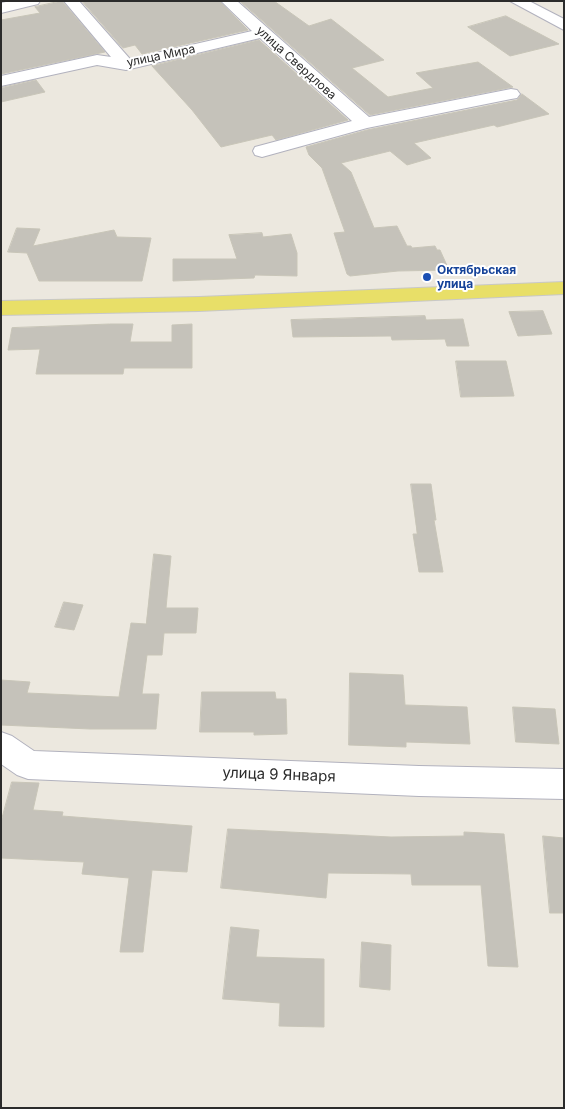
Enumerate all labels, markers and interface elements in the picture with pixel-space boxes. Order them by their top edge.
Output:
street label: улица Свердлова [253,23,339,103]
street label: улица Мира [125,42,197,70]
place label: Октябрьская улица [437,263,516,291]
marker: Октябрьская улица [421,271,433,283]
street label: улица 9 Января [222,764,336,786]

